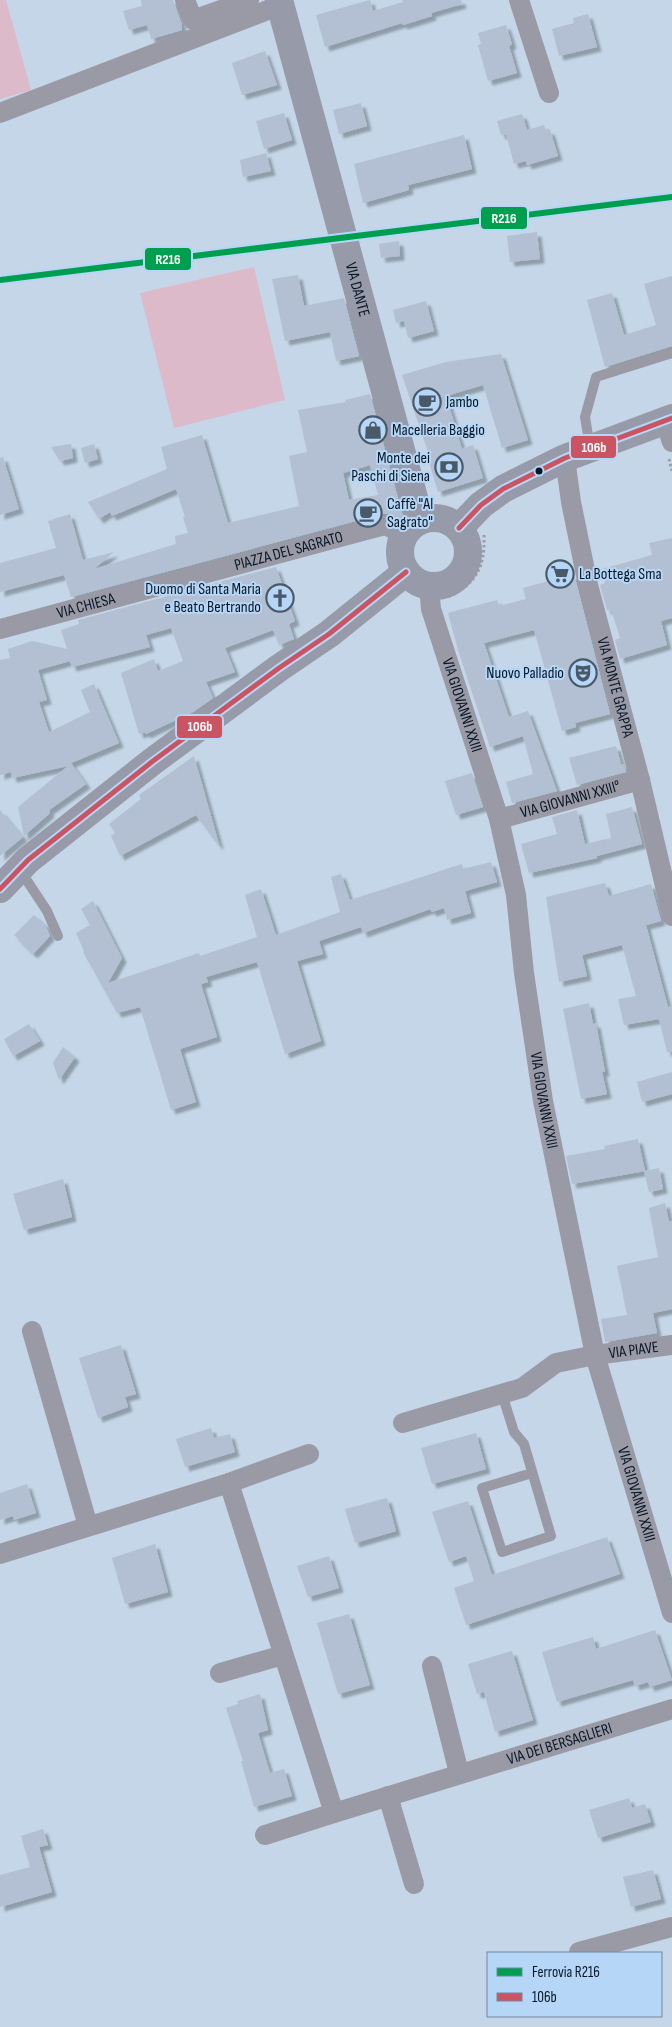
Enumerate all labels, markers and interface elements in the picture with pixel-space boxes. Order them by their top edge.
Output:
line badge: R216 [480,206,528,230]
text: R216 [491,210,517,227]
line badge: R216 [144,247,192,271]
text: R216 [155,251,181,268]
street label: VIA DANTE [341,260,374,319]
cafe icon: Jambo [412,387,442,417]
place label: Jambo [445,393,479,412]
shop icon: Macelleria Baggio [358,415,388,445]
place label: Macelleria Baggio [392,421,485,440]
line badge: 106b [570,435,617,459]
text: 106b [582,439,606,456]
place label: Monte dei Paschi di Siena [351,449,430,486]
bank icon: Monte dei Paschi di Siena [434,452,464,482]
unlabelled marker [534,466,544,476]
place label: Caffè "Al Sagrato" [387,495,433,532]
cafe icon: Caffè "Al Sagrato" [353,498,383,528]
street label: PIAZZA DEL SAGRATO [232,527,345,575]
supermarket icon: La Bottega Sma [545,559,575,589]
place label: La Bottega Sma [579,565,662,584]
place label: Duomo di Santa Maria e Beato Bertrando [145,580,261,617]
church icon: Duomo di Santa Maria e Beato Bertrando [265,583,295,613]
street label: VIA CHIESA [55,589,117,623]
street label: VIA MONTE GRAPPA [593,635,638,740]
street label: VIA GIOVANNI XXIII [438,655,486,755]
theatre icon: Nuovo Palladio [568,658,598,688]
place label: Nuovo Palladio [486,664,564,683]
line badge: 106b [176,715,223,739]
text: 106b [188,718,212,735]
street label: VIA GIOVANNI XXIII° [518,776,623,822]
street label: VIA GIOVANNI XXIII [526,1051,562,1150]
street label: VIA PIAVE [608,1337,660,1363]
street label: VIA GIOVANNI XXIII [613,1444,660,1544]
street label: VIA DEI BERSAGLIERI [505,1718,615,1769]
legend [487,1952,662,2017]
text: Ferrovia R216 [532,1963,600,1982]
text: 106b [532,1988,557,2007]

